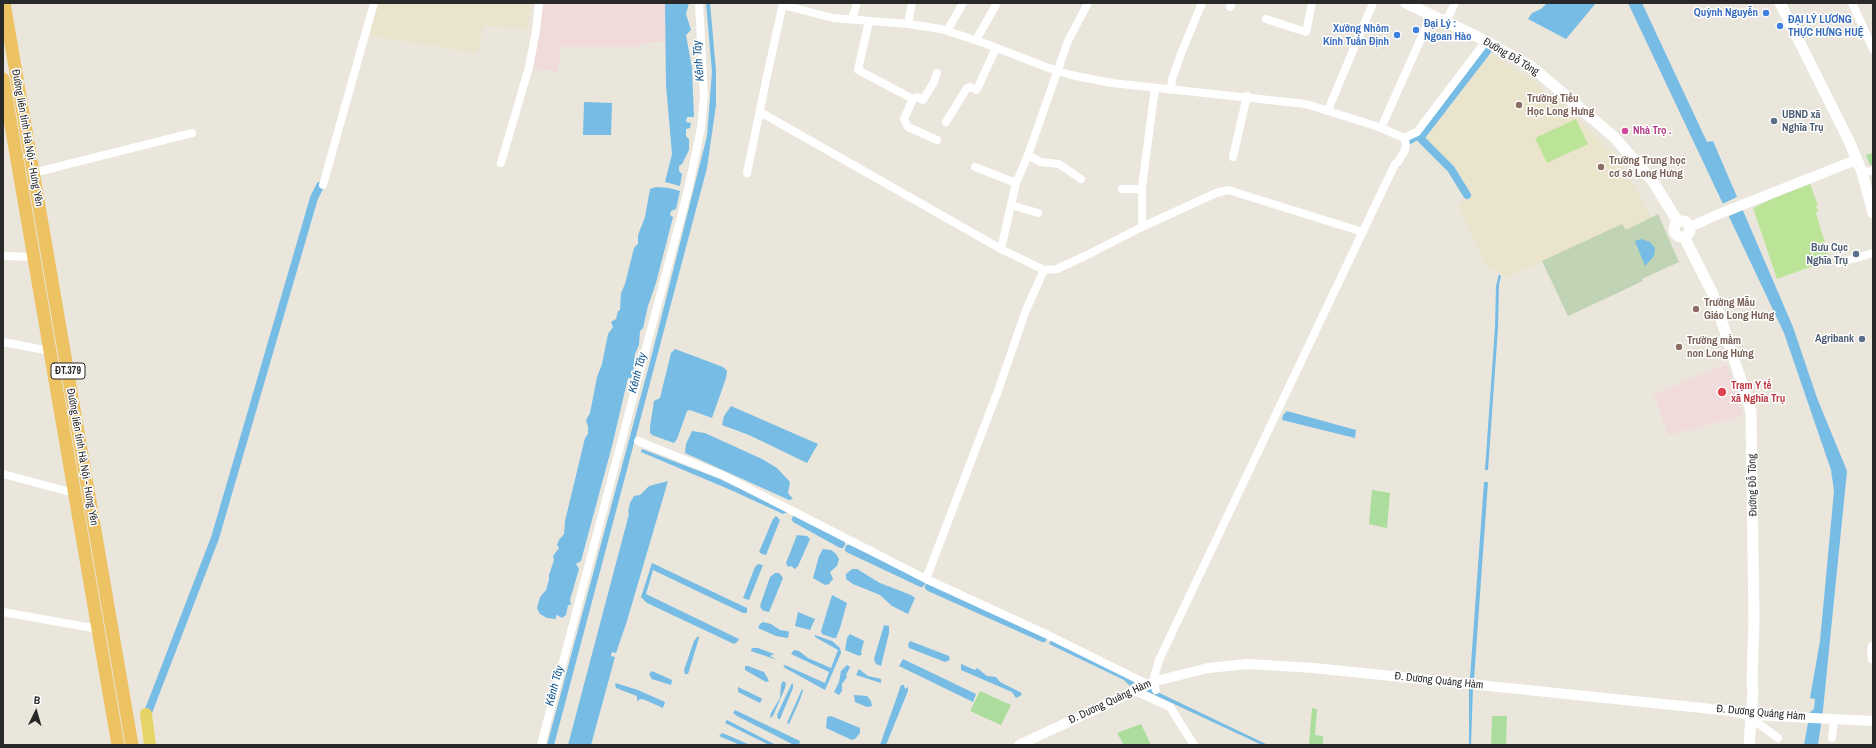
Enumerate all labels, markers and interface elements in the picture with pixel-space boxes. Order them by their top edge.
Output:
place label: Quỳnh Nguyễn [1694,6,1758,20]
marker: Quỳnh Nguyễn [1761,8,1771,18]
place label: ĐẠI LÝ LƯƠNG THỰC HƯNG HUỆ [1788,13,1864,39]
place label: Đại Lý : Ngoan Hào [1424,17,1472,43]
marker: ĐẠI LÝ LƯƠNG THỰC HƯNG HUỆ [1775,21,1785,31]
place label: Xưởng Nhôm Kính Tuấn Định [1323,22,1389,48]
marker: Đại Lý : Ngoan Hào [1411,25,1421,35]
marker: Xưởng Nhôm Kính Tuấn Định [1392,30,1402,40]
street label: Đường Đỗ Tông [1481,35,1541,79]
water label: Kênh Tây [690,40,708,82]
street label: Đường liên tỉnh Hà Nội - Hưng Yên [8,68,46,208]
place label: Trường Tiểu Học Long Hưng [1527,92,1594,118]
marker: Trường Tiểu Học Long Hưng [1514,100,1524,110]
place label: UBND xã Nghĩa Trụ [1782,108,1824,134]
marker: UBND xã Nghĩa Trụ [1769,116,1779,126]
place label: Nhà Trọ . [1633,124,1672,138]
marker: Nhà Trọ . [1620,126,1630,136]
place label: Trường Trung học cơ sở Long Hưng [1609,154,1686,180]
marker: Trường Trung học cơ sở Long Hưng [1596,162,1606,172]
place label: Bưu Cục Nghĩa Trụ [1806,241,1848,267]
marker: Bưu Cục Nghĩa Trụ [1851,249,1861,259]
place label: Trường Mẫu Giáo Long Hưng [1704,296,1774,322]
marker: Trường Mẫu Giáo Long Hưng [1691,304,1701,314]
place label: Agribank [1815,332,1854,346]
place label: Trường mầm non Long Hưng [1687,334,1754,360]
marker: Agribank [1857,334,1867,344]
marker: Trường mầm non Long Hưng [1674,342,1684,352]
water label: Kênh Tây [626,351,650,395]
road number: ĐT.379 [51,363,85,379]
place label: Trạm Y tế xã Nghĩa Trụ [1731,379,1785,405]
marker: Trạm Y tế xã Nghĩa Trụ [1716,386,1728,398]
street label: Đường liên tỉnh Hà Nội - Hưng Yên [63,387,101,527]
street label: Đường Đỗ Tông [1746,454,1760,516]
water label: Kênh Tây [543,664,567,708]
street label: Đ. Dương Quảng Hàm [1394,670,1484,692]
street label: Đ. Dương Quảng Hàm [1067,677,1153,727]
north arrow [16,692,56,732]
text: B [33,693,41,707]
street label: Đ. Dương Quảng Hàm [1716,703,1806,723]

